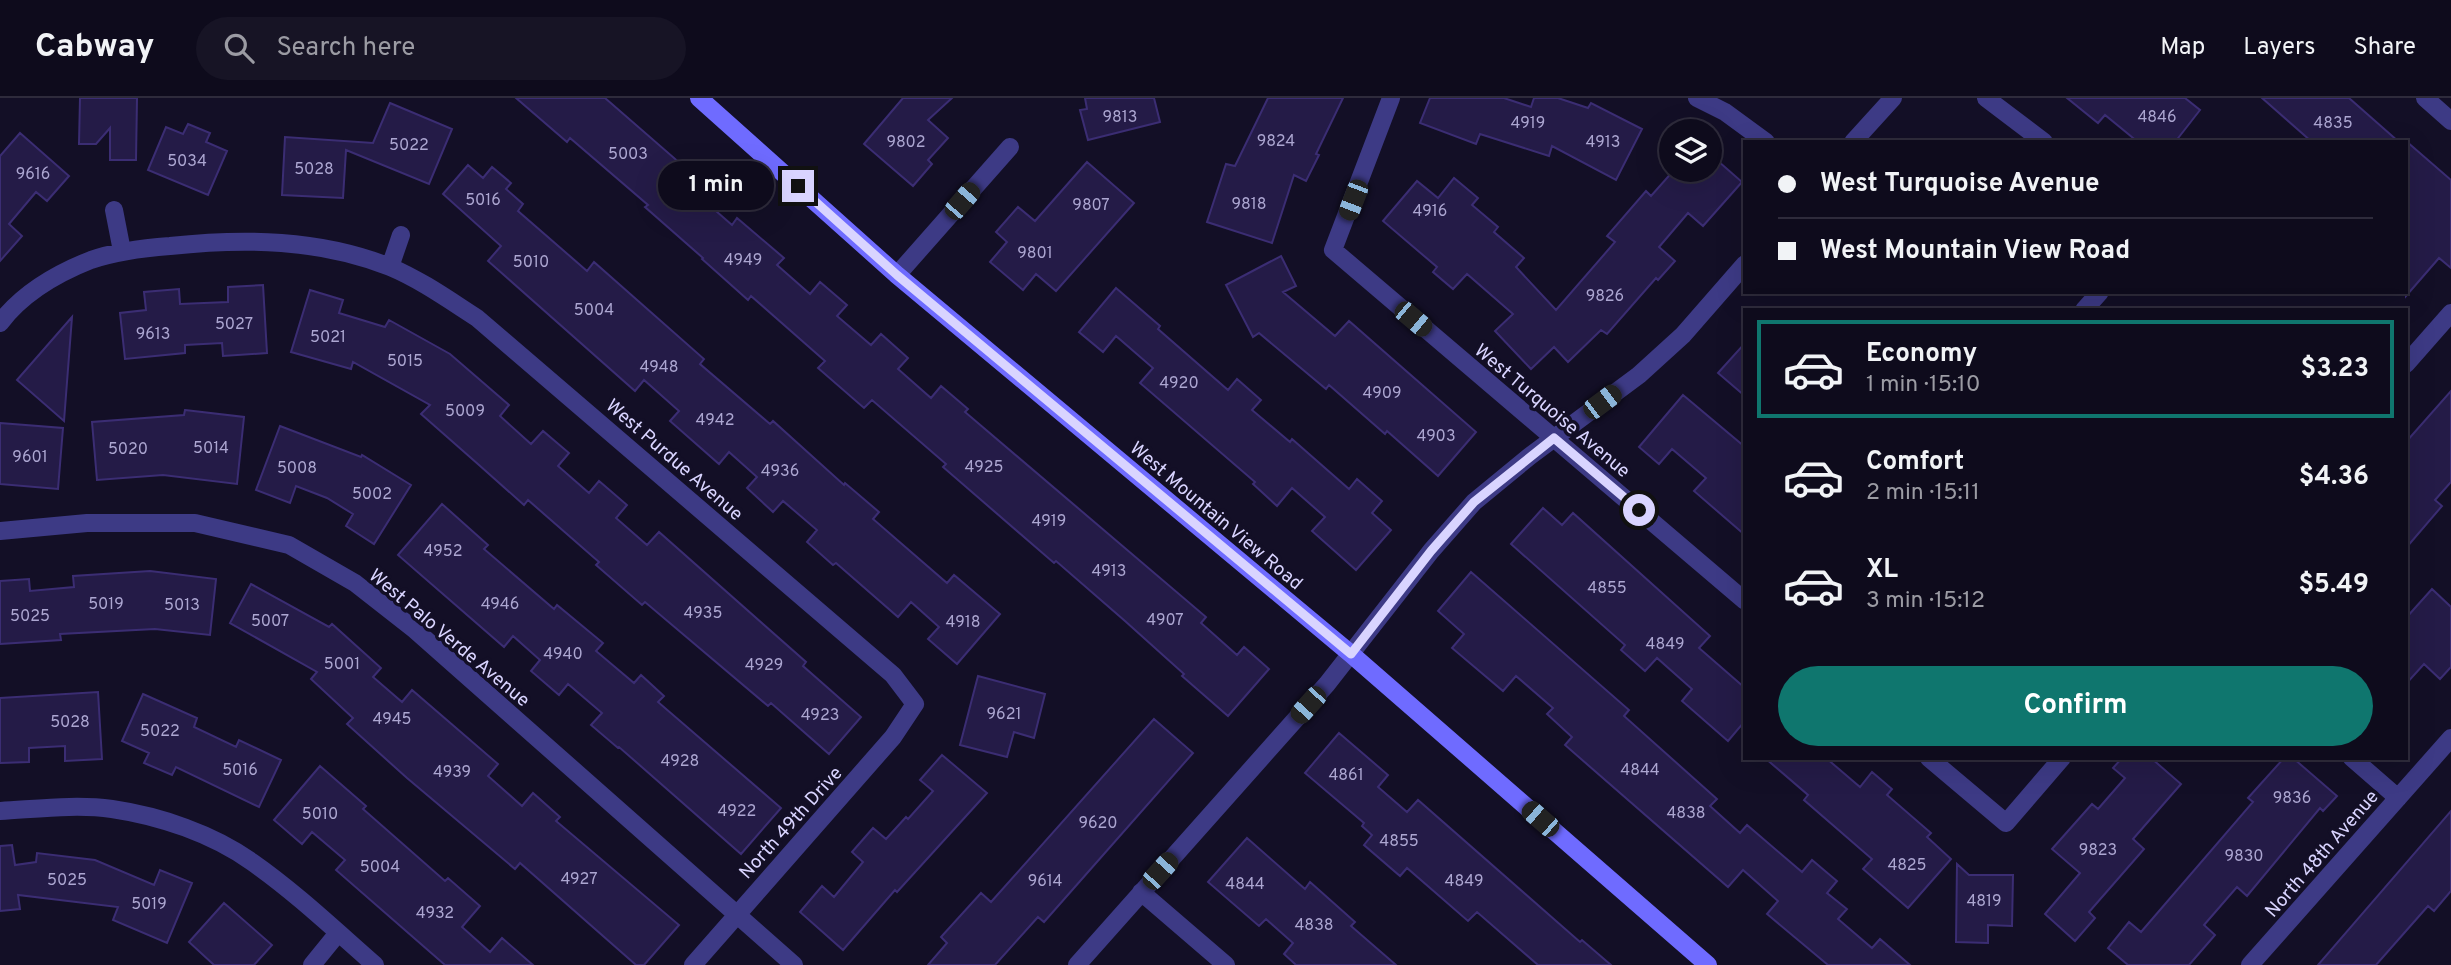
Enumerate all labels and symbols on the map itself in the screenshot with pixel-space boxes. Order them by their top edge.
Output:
house number: 9813 [1103,108,1137,128]
house number: 4846 [2137,108,2177,128]
house number: 4919 [1511,114,1545,134]
house number: 4835 [2313,114,2353,134]
house number: 9824 [1257,132,1295,152]
house number: 9802 [886,133,926,153]
house number: 4913 [1586,133,1620,153]
house number: 5022 [389,136,429,156]
house number: 5003 [608,145,648,165]
house number: 5034 [167,152,207,172]
house number: 5028 [294,160,334,180]
callout: 1 min [658,162,774,210]
house number: 9616 [16,165,50,185]
route end [782,170,814,202]
car [1336,177,1371,223]
car [941,178,984,224]
house number: 5016 [465,191,501,211]
house number: 9818 [1231,195,1267,215]
house number: 9807 [1072,196,1110,216]
house number: 4916 [1413,202,1447,222]
house number: 9801 [1017,244,1053,264]
house number: 4949 [724,251,762,271]
house number: 5010 [513,253,549,273]
house number: 9826 [1586,287,1624,307]
car [1391,297,1436,341]
house number: 5004 [574,301,614,321]
house number: 5027 [215,315,253,335]
house number: 9613 [136,325,170,345]
house number: 5021 [310,328,346,348]
street label: West Turquoise Avenue [1469,339,1635,484]
house number: 5015 [387,352,423,372]
house number: 4948 [640,358,678,378]
house number: 4920 [1159,374,1199,394]
car [1579,381,1626,423]
house number: 4909 [1363,384,1401,404]
street label: West Purdue Avenue [600,394,747,527]
house number: 5009 [445,402,485,422]
house number: 4942 [696,411,734,431]
house number: 4903 [1416,427,1456,447]
street label: West Mountain View Road [1124,437,1307,596]
house number: 5014 [193,439,229,459]
house number: 5020 [108,440,148,460]
house number: 9601 [12,448,48,468]
house number: 4925 [965,458,1003,478]
house number: 5008 [277,459,317,479]
house number: 4936 [761,462,799,482]
house number: 5002 [352,485,392,505]
route start [1623,494,1655,526]
house number: 4919 [1032,512,1066,532]
house number: 4952 [424,542,462,562]
house number: 4913 [1092,562,1126,582]
street label: West Palo Verde Avenue [363,564,534,713]
house number: 4855 [1587,579,1627,599]
house number: 5019 [88,595,124,615]
house number: 4946 [481,595,519,615]
house number: 5013 [164,596,200,616]
house number: 4935 [684,604,722,624]
house number: 5025 [10,607,50,627]
house number: 4907 [1146,611,1184,631]
house number: 5007 [251,612,289,632]
house number: 4918 [946,613,981,633]
house number: 4849 [1646,635,1684,655]
house number: 4940 [543,645,583,665]
house number: 5001 [324,655,360,675]
house number: 4929 [745,656,783,676]
car [1287,682,1330,728]
house number: 9621 [987,705,1021,725]
house number: 4923 [801,706,839,726]
house number: 4945 [372,710,412,730]
house number: 5028 [50,713,90,733]
house number: 5022 [140,722,180,742]
house number: 4928 [661,752,699,772]
house number: 5016 [222,761,258,781]
house number: 4844 [1620,761,1660,781]
street label: North 49th Drive [735,762,848,885]
house number: 4939 [433,763,471,783]
house number: 4861 [1328,766,1364,786]
street label: North 48th Avenue [2260,786,2385,923]
house number: 9836 [2273,789,2311,809]
car [1518,797,1563,841]
house number: 4922 [718,802,756,822]
house number: 4838 [1666,804,1706,824]
house number: 5010 [302,805,338,825]
house number: 9620 [1078,814,1118,834]
house number: 4855 [1379,832,1419,852]
house number: 9823 [2079,841,2117,861]
house number: 9830 [2224,847,2264,867]
car [1139,848,1182,894]
house number: 4825 [1887,856,1927,876]
house number: 5004 [360,858,400,878]
house number: 4927 [560,870,598,890]
house number: 5025 [47,871,87,891]
house number: 9614 [1028,872,1062,892]
house number: 4849 [1445,872,1483,892]
house number: 4844 [1225,875,1265,895]
house number: 4819 [1966,892,2002,912]
house number: 5019 [131,895,167,915]
house number: 4932 [416,904,454,924]
house number: 4838 [1294,916,1334,936]

